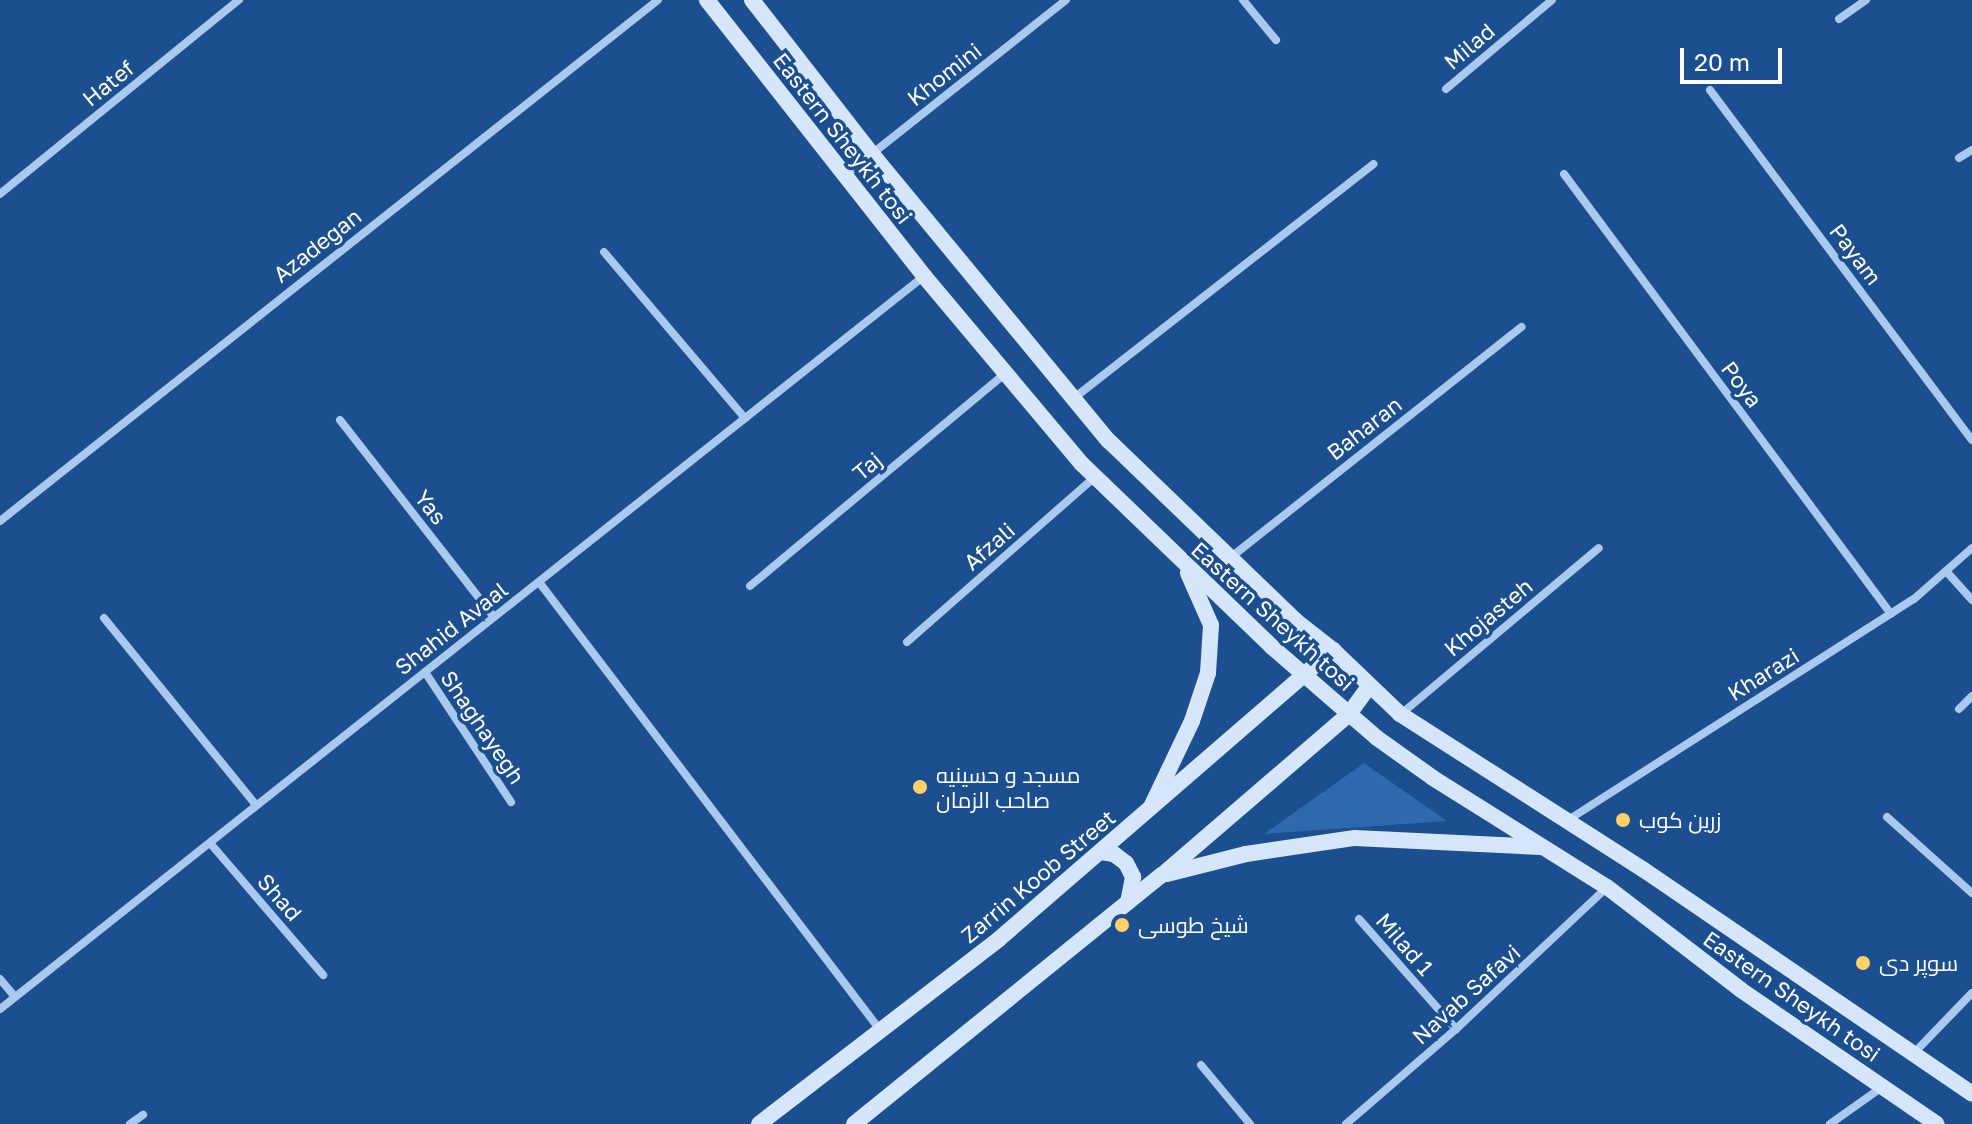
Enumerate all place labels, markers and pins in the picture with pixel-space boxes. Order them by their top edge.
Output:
place label: مسجد و حسینیه صاحب الزمان [936,761,1080,812]
marker: مسجد و حسینیه صاحب الزمان [911,778,929,796]
place label: زرین کوب [1639,807,1721,833]
marker: زرین کوب [1614,811,1632,829]
place label: شیخ طوسی [1138,912,1249,938]
marker: شیخ طوسی [1113,916,1131,934]
place label: سوپر دی [1879,950,1958,976]
marker: سوپر دی [1854,954,1872,972]

